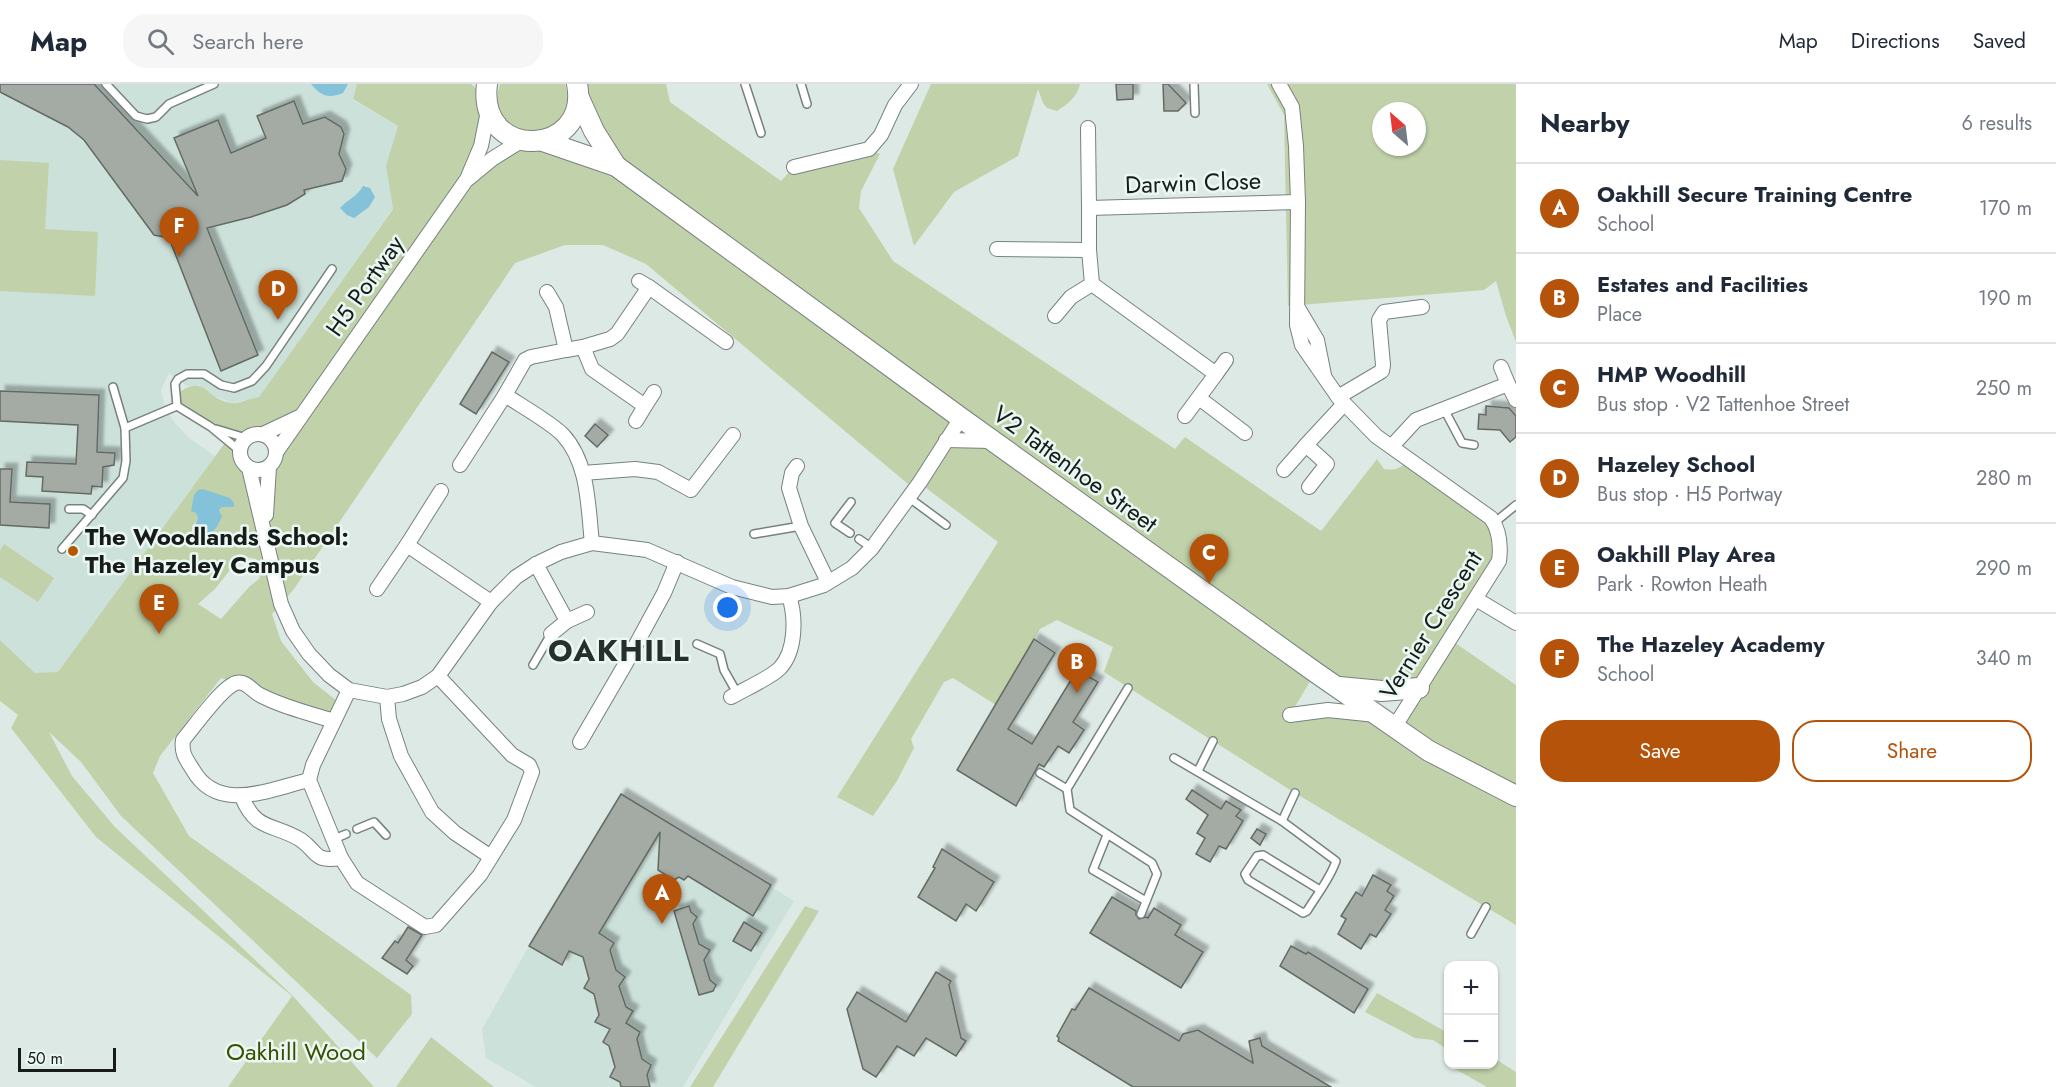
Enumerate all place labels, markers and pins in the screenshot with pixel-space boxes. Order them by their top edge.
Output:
pin: F [160,208,198,257]
pin: D [258,270,298,320]
place label: The Woodlands School: The Hazeley Campus [85,519,349,582]
pin: C [1190,534,1228,584]
marker: The Woodlands School: The Hazeley Campus [66,544,80,558]
pin: E [140,584,178,634]
pin: B [1058,644,1096,693]
pin: A [642,874,682,924]

